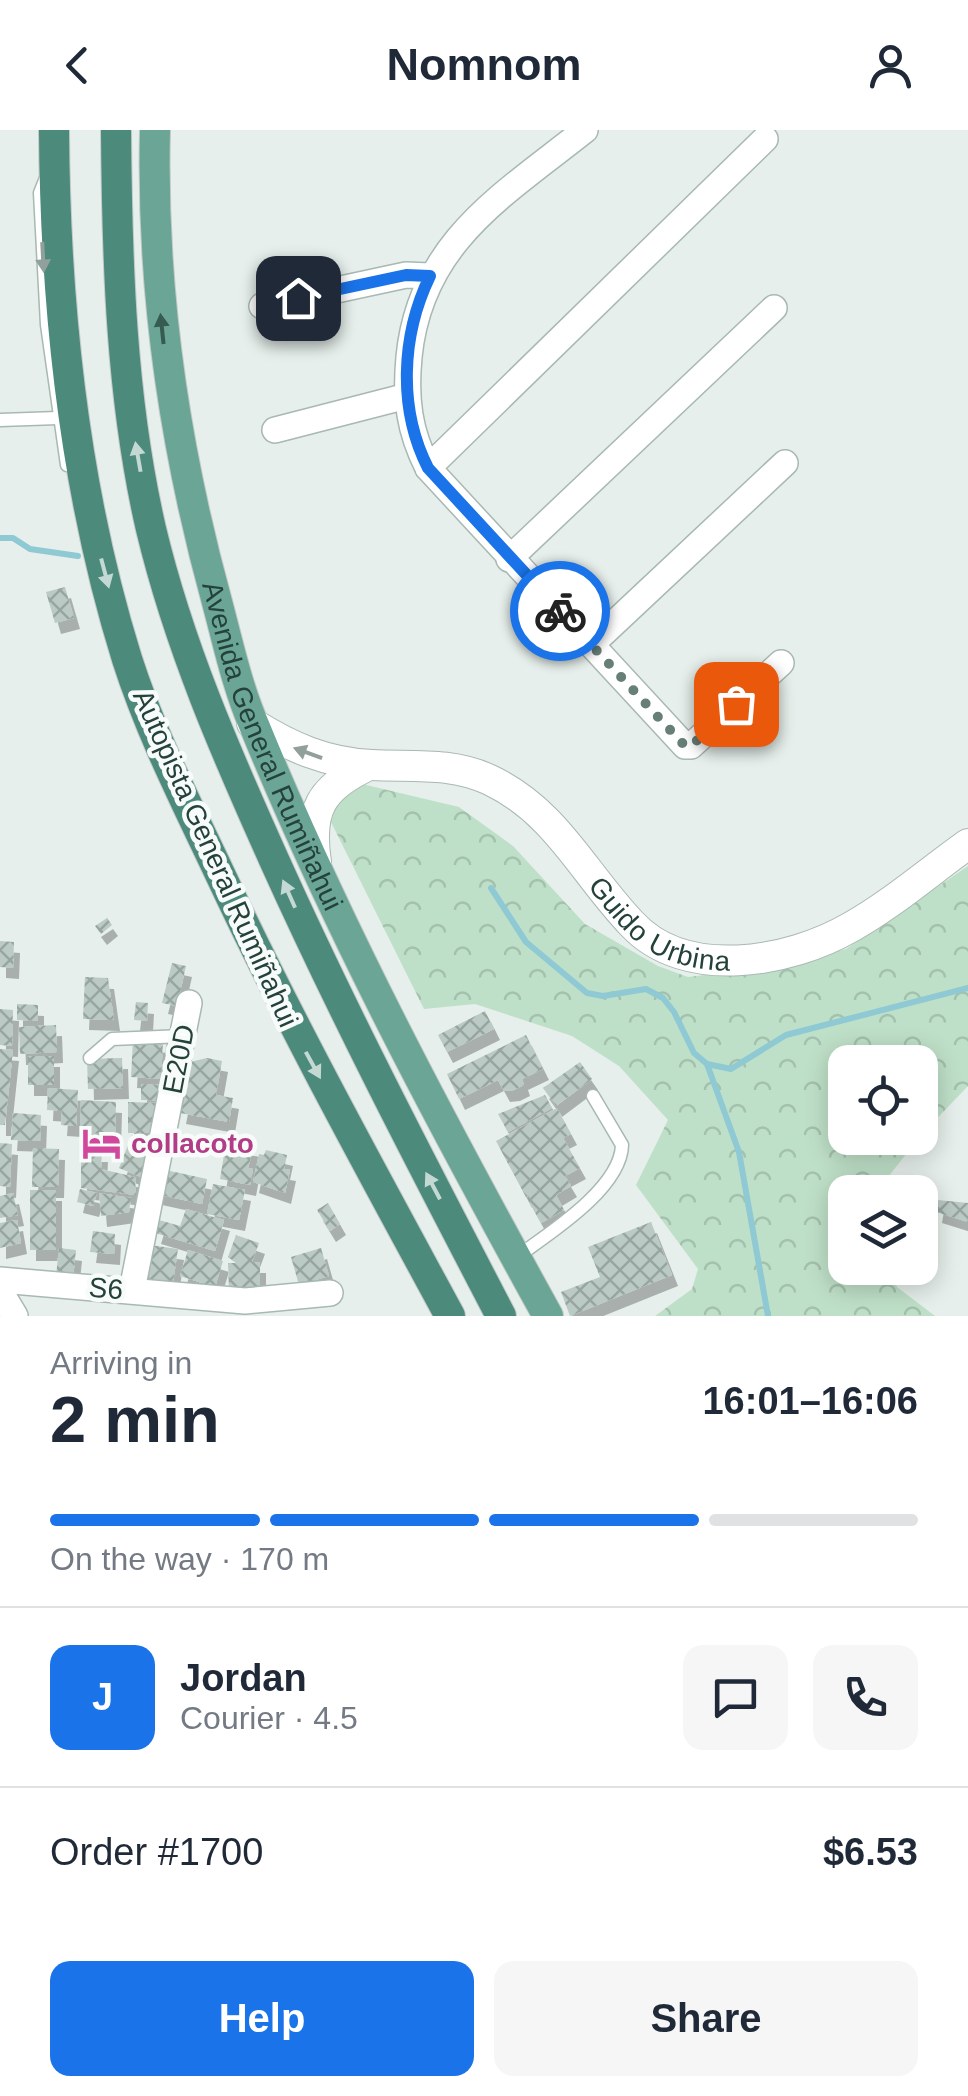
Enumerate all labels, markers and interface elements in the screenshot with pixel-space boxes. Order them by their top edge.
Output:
icon: back [50,38,105,93]
icon: person [863,38,918,93]
text: Nomnom [387,39,582,90]
one-way arrow [35,241,51,273]
pin [256,256,341,341]
icon: home [271,271,326,326]
one-way arrow [154,312,170,344]
one-way arrow [130,440,145,472]
one-way arrow [97,558,113,589]
courier [510,561,610,661]
street label: Avenida General Rumiñahui [196,578,349,915]
icon: bike [533,584,588,639]
pin [694,662,779,747]
icon: bag [709,677,764,732]
street label: Autopista General Rumiñahui [127,685,304,1032]
one-way arrow [292,745,322,760]
street label: Guido Urbina [583,871,731,977]
one-way arrow [281,879,298,908]
street label: E20D [157,1022,200,1096]
map controls [828,1045,938,1285]
button: locate [828,1045,938,1155]
one-way arrow [304,1050,321,1079]
hotel icon: collacoto [80,1122,122,1164]
place label: collacoto [131,1128,254,1159]
one-way arrow [425,1171,442,1200]
button: layers [828,1175,938,1285]
street label: S6 [88,1272,124,1305]
text: Arriving in [50,1345,192,1381]
text: 16:01–16:06 [702,1380,918,1422]
text: 2 min [50,1383,220,1456]
text: On the way · 170 m [50,1541,329,1577]
button: chat [683,1645,788,1750]
button: phone [813,1645,918,1750]
text: Jordan [180,1657,307,1699]
text: J [92,1676,113,1718]
text: Courier · 4.5 [180,1700,358,1736]
text: Order #1700 [50,1831,263,1873]
text: $6.53 [823,1831,918,1873]
button: Help [50,1961,474,2076]
button: Share [494,1961,918,2076]

